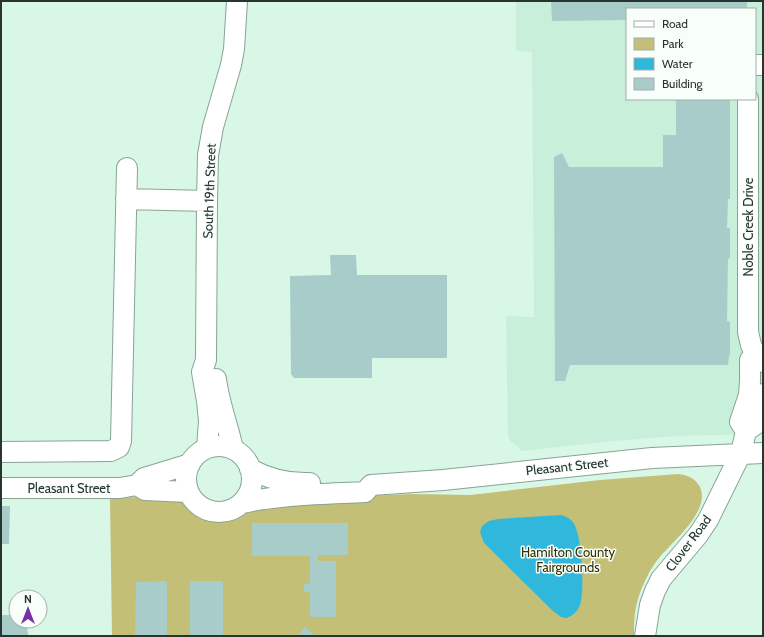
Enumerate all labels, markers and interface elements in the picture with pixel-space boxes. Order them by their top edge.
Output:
legend [626,8,756,100]
text: Road [662,16,688,31]
text: Park [662,36,684,51]
text: Water [662,56,693,71]
text: Building [662,76,704,91]
street label: South 19th Street [199,142,219,239]
street label: Noble Creek Drive [740,177,756,277]
street label: Pleasant Street [525,454,610,478]
street label: Pleasant Street [28,480,111,496]
street label: Clover Road [662,512,714,574]
park label: Hamilton County Fairgrounds [521,544,615,575]
north arrow [8,589,48,629]
text: N [24,592,32,606]

